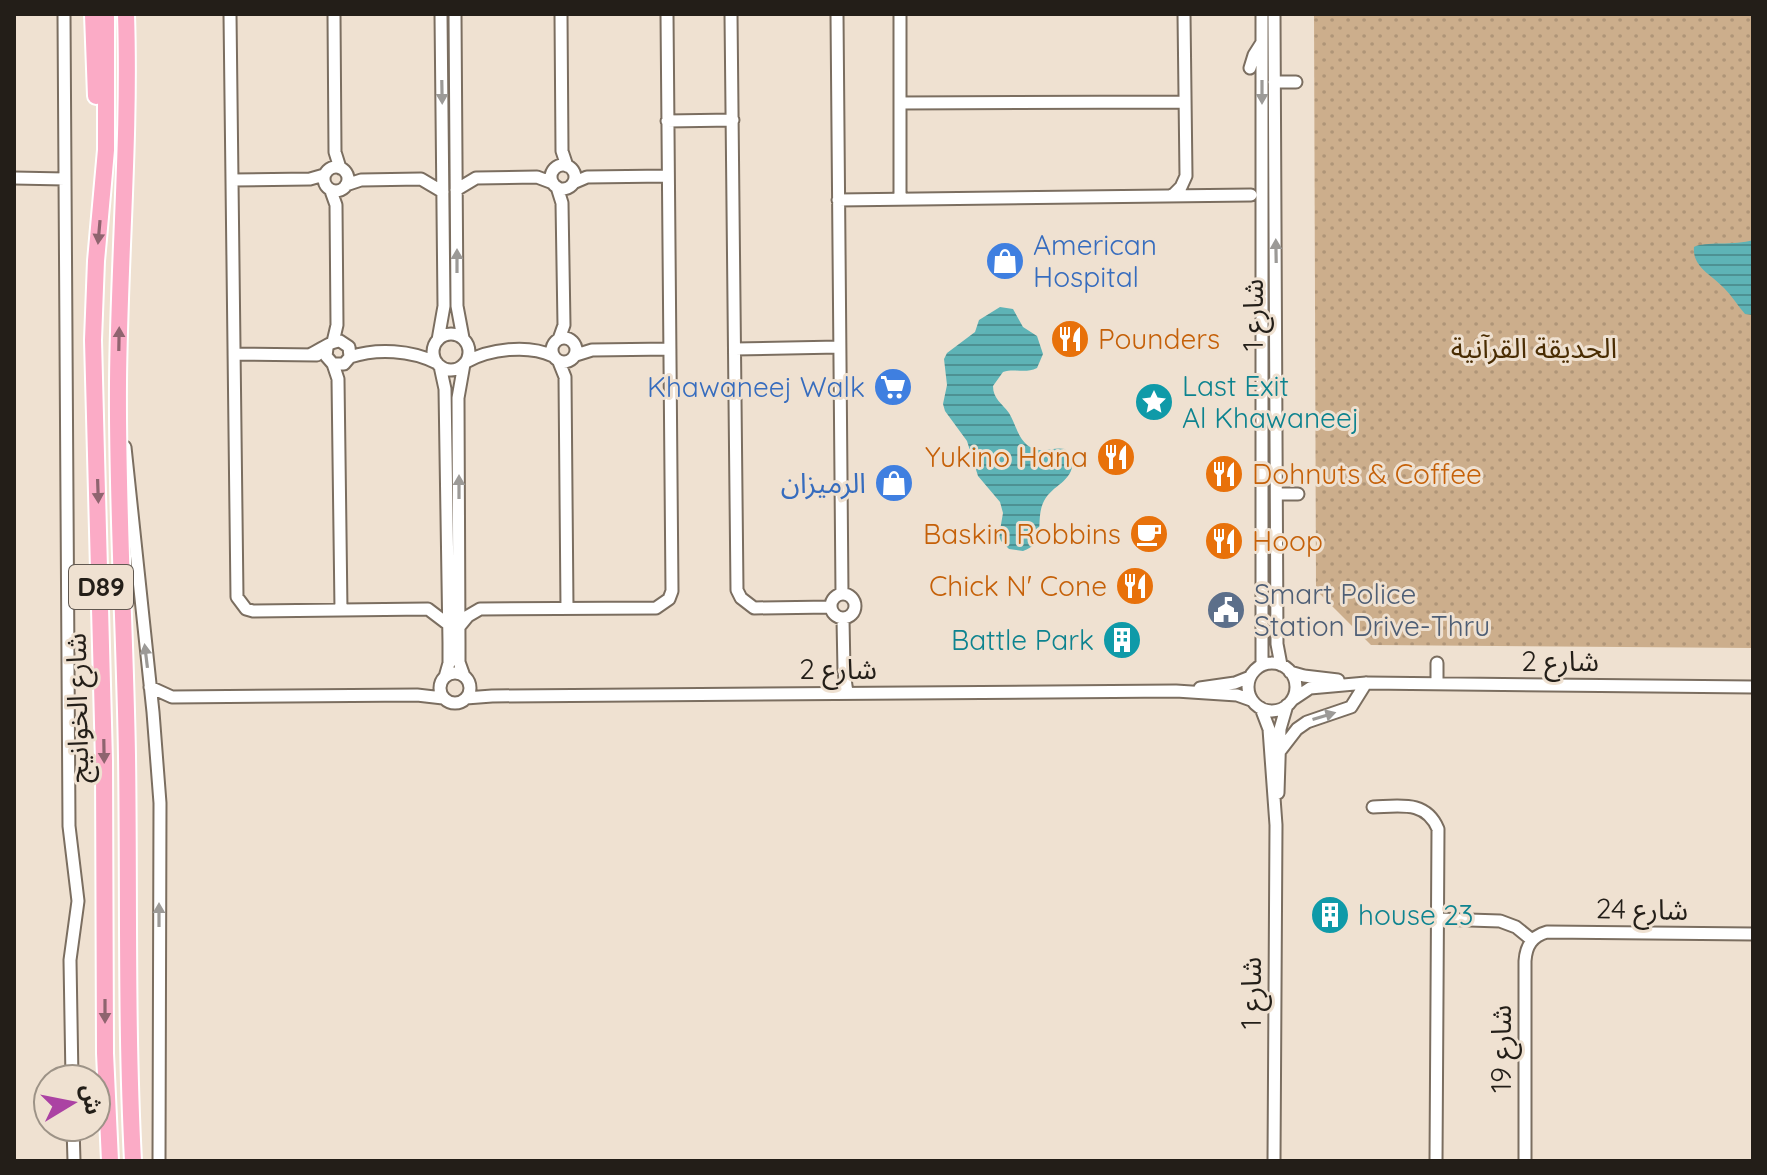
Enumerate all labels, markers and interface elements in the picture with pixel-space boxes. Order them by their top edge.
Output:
one-way arrow [435,80,448,105]
one-way arrow [1256,80,1268,105]
one-way arrow [92,220,105,245]
place label: American Hospital [1033,227,1157,294]
one-way arrow [1270,238,1283,263]
shop icon: American Hospital [984,240,1026,282]
one-way arrow [451,248,463,273]
street label: شارع 1 [1235,279,1274,351]
restaurant icon: Pounders [1049,318,1091,360]
place label: Pounders [1098,321,1220,356]
one-way arrow [113,326,125,351]
park label: الحديقة القرآنية [1451,330,1617,365]
supermarket icon: Khawaneej Walk [872,366,914,408]
place label: Last Exit Al Khawaneej [1182,368,1359,435]
place label: Khawaneej Walk [647,369,865,404]
place icon: Last Exit Al Khawaneej [1133,381,1175,423]
restaurant icon: Yukino Hana [1095,436,1137,478]
place label: Yukino Hana [925,439,1088,474]
restaurant icon: Dohnuts & Coffee [1203,453,1245,495]
place label: Dohnuts & Coffee [1252,456,1482,491]
shop icon: الرميزان [873,462,915,504]
place label: الرميزان [781,465,866,500]
one-way arrow [453,474,465,499]
one-way arrow [92,479,104,504]
cafe icon: Baskin Robbins [1128,513,1170,555]
place label: Baskin Robbins [923,516,1121,551]
restaurant icon: Hoop [1203,520,1245,562]
place label: Hoop [1252,523,1323,558]
road number: D89 [69,565,133,609]
restaurant icon: Chick N' Cone [1114,565,1156,607]
place label: Chick N' Cone [929,568,1107,603]
place label: Smart Police Station Drive-Thru [1254,576,1490,643]
public building icon: Smart Police Station Drive-Thru [1205,589,1247,631]
building icon: Battle Park [1101,619,1143,661]
place label: Battle Park [951,622,1094,657]
street label: شارع الخوانيج [58,633,99,783]
one-way arrow [139,643,152,668]
street label: شارع 2 [1521,643,1599,682]
street label: شارع 2 [799,651,877,690]
one-way arrow [1312,709,1336,722]
one-way arrow [97,739,110,764]
street label: شارع 24 [1596,890,1688,931]
building icon: house 23 [1309,894,1351,936]
place label: house 23 [1358,897,1474,932]
one-way arrow [153,902,165,927]
street label: شارع 1 [1233,957,1272,1029]
one-way arrow [98,999,111,1024]
street label: شارع 19 [1483,1005,1522,1093]
north arrow [32,1063,112,1143]
text: ش [75,1082,108,1117]

